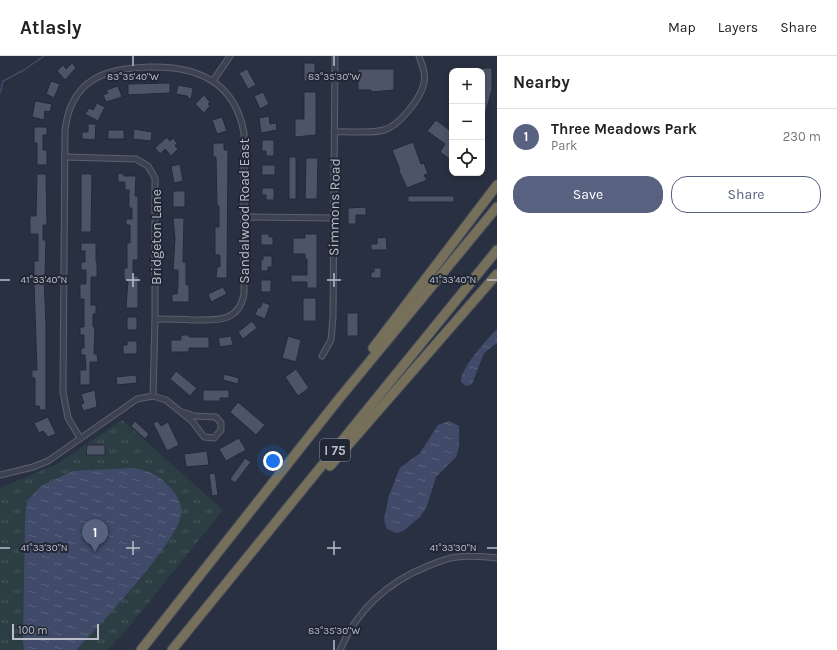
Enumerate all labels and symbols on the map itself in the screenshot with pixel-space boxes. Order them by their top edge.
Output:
text: 83°35'40"W [107,71,159,83]
text: 83°35'30"W [308,71,360,83]
street label: Sandalwood Road East [236,138,253,284]
street label: Simmons Road [325,158,344,256]
street label: Bridgeton Lane [148,189,165,285]
text: 41°33'40"N [21,274,67,286]
text: 41°33'40"N [430,274,476,286]
road number: I 75 [320,439,350,461]
your location [263,451,283,471]
pin: 1 [82,519,108,552]
text: 41°33'30"N [20,542,68,554]
text: 41°33'30"N [429,542,477,554]
scale bar [12,622,99,641]
text: 83°35'30"W [308,625,360,637]

